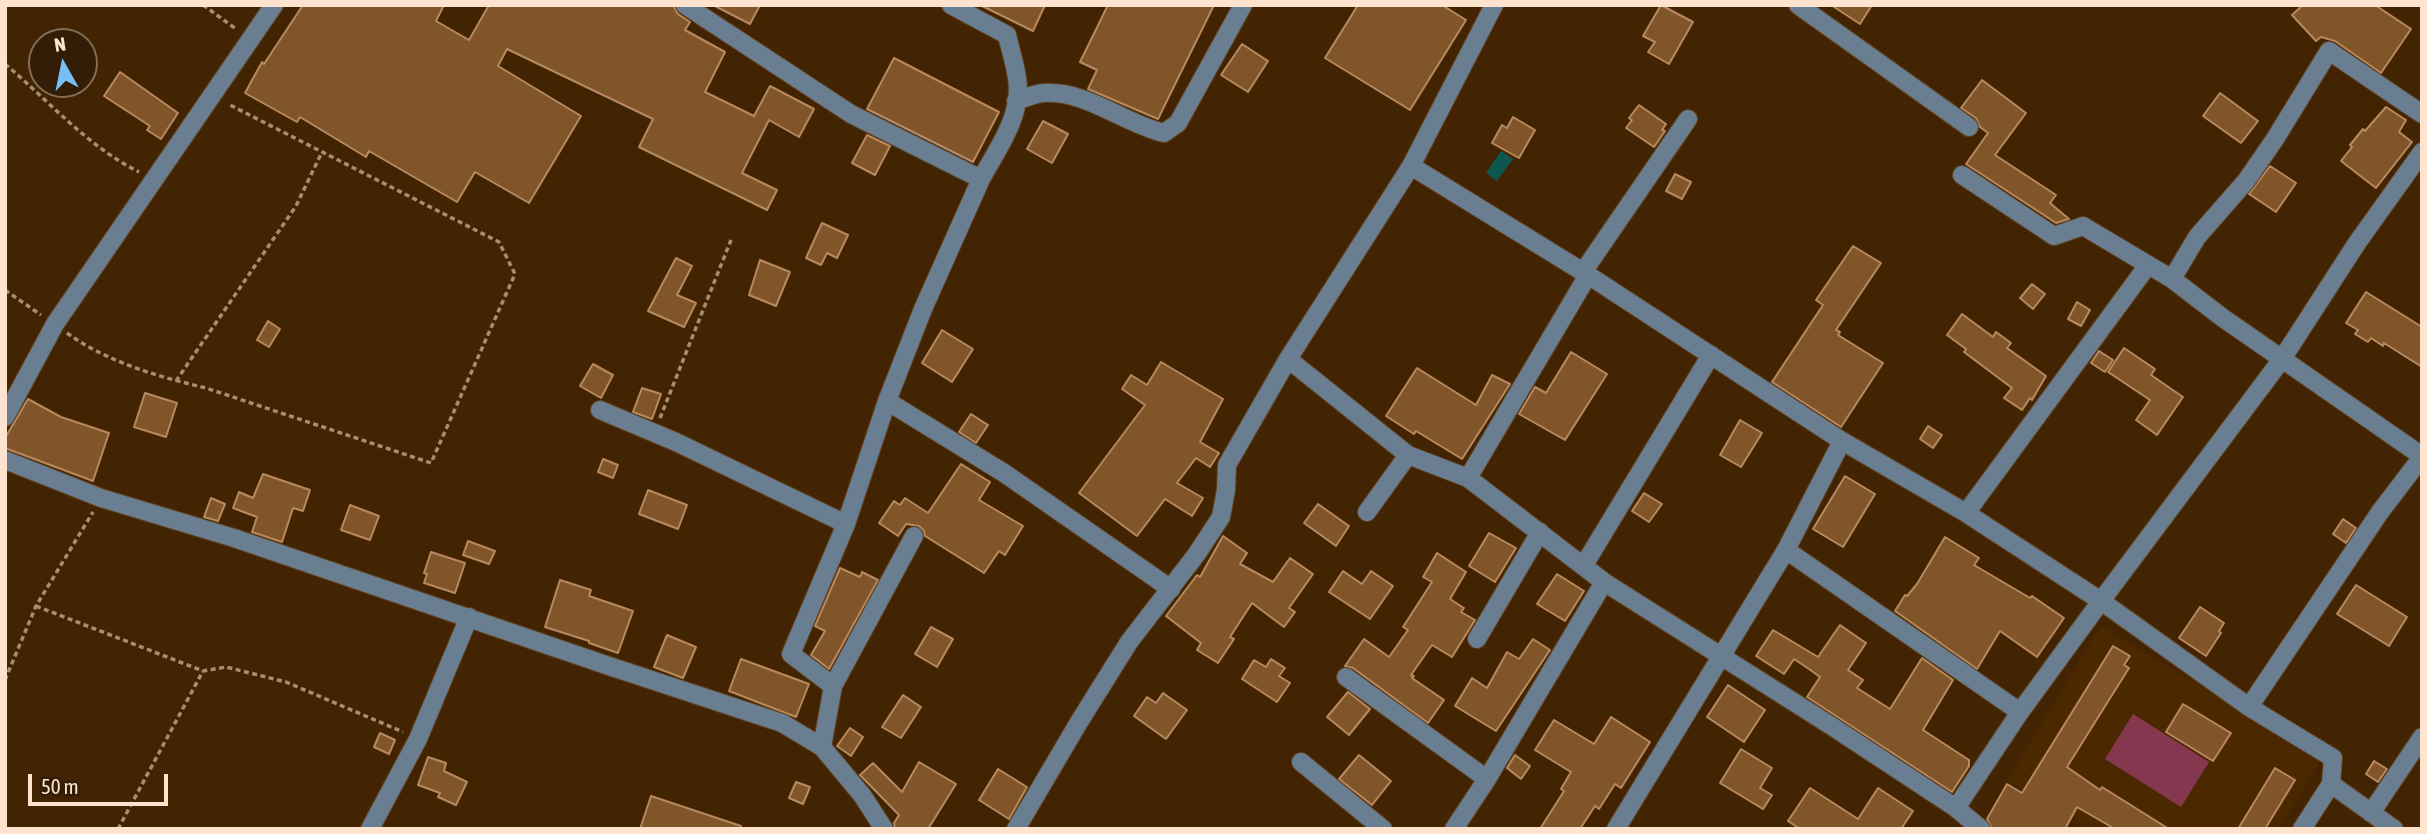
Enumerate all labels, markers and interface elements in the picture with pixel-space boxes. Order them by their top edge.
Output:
north arrow [28,28,98,98]
text: N [53,32,67,56]
scale bar [32,760,172,804]
text: 50 m [41,774,79,798]

